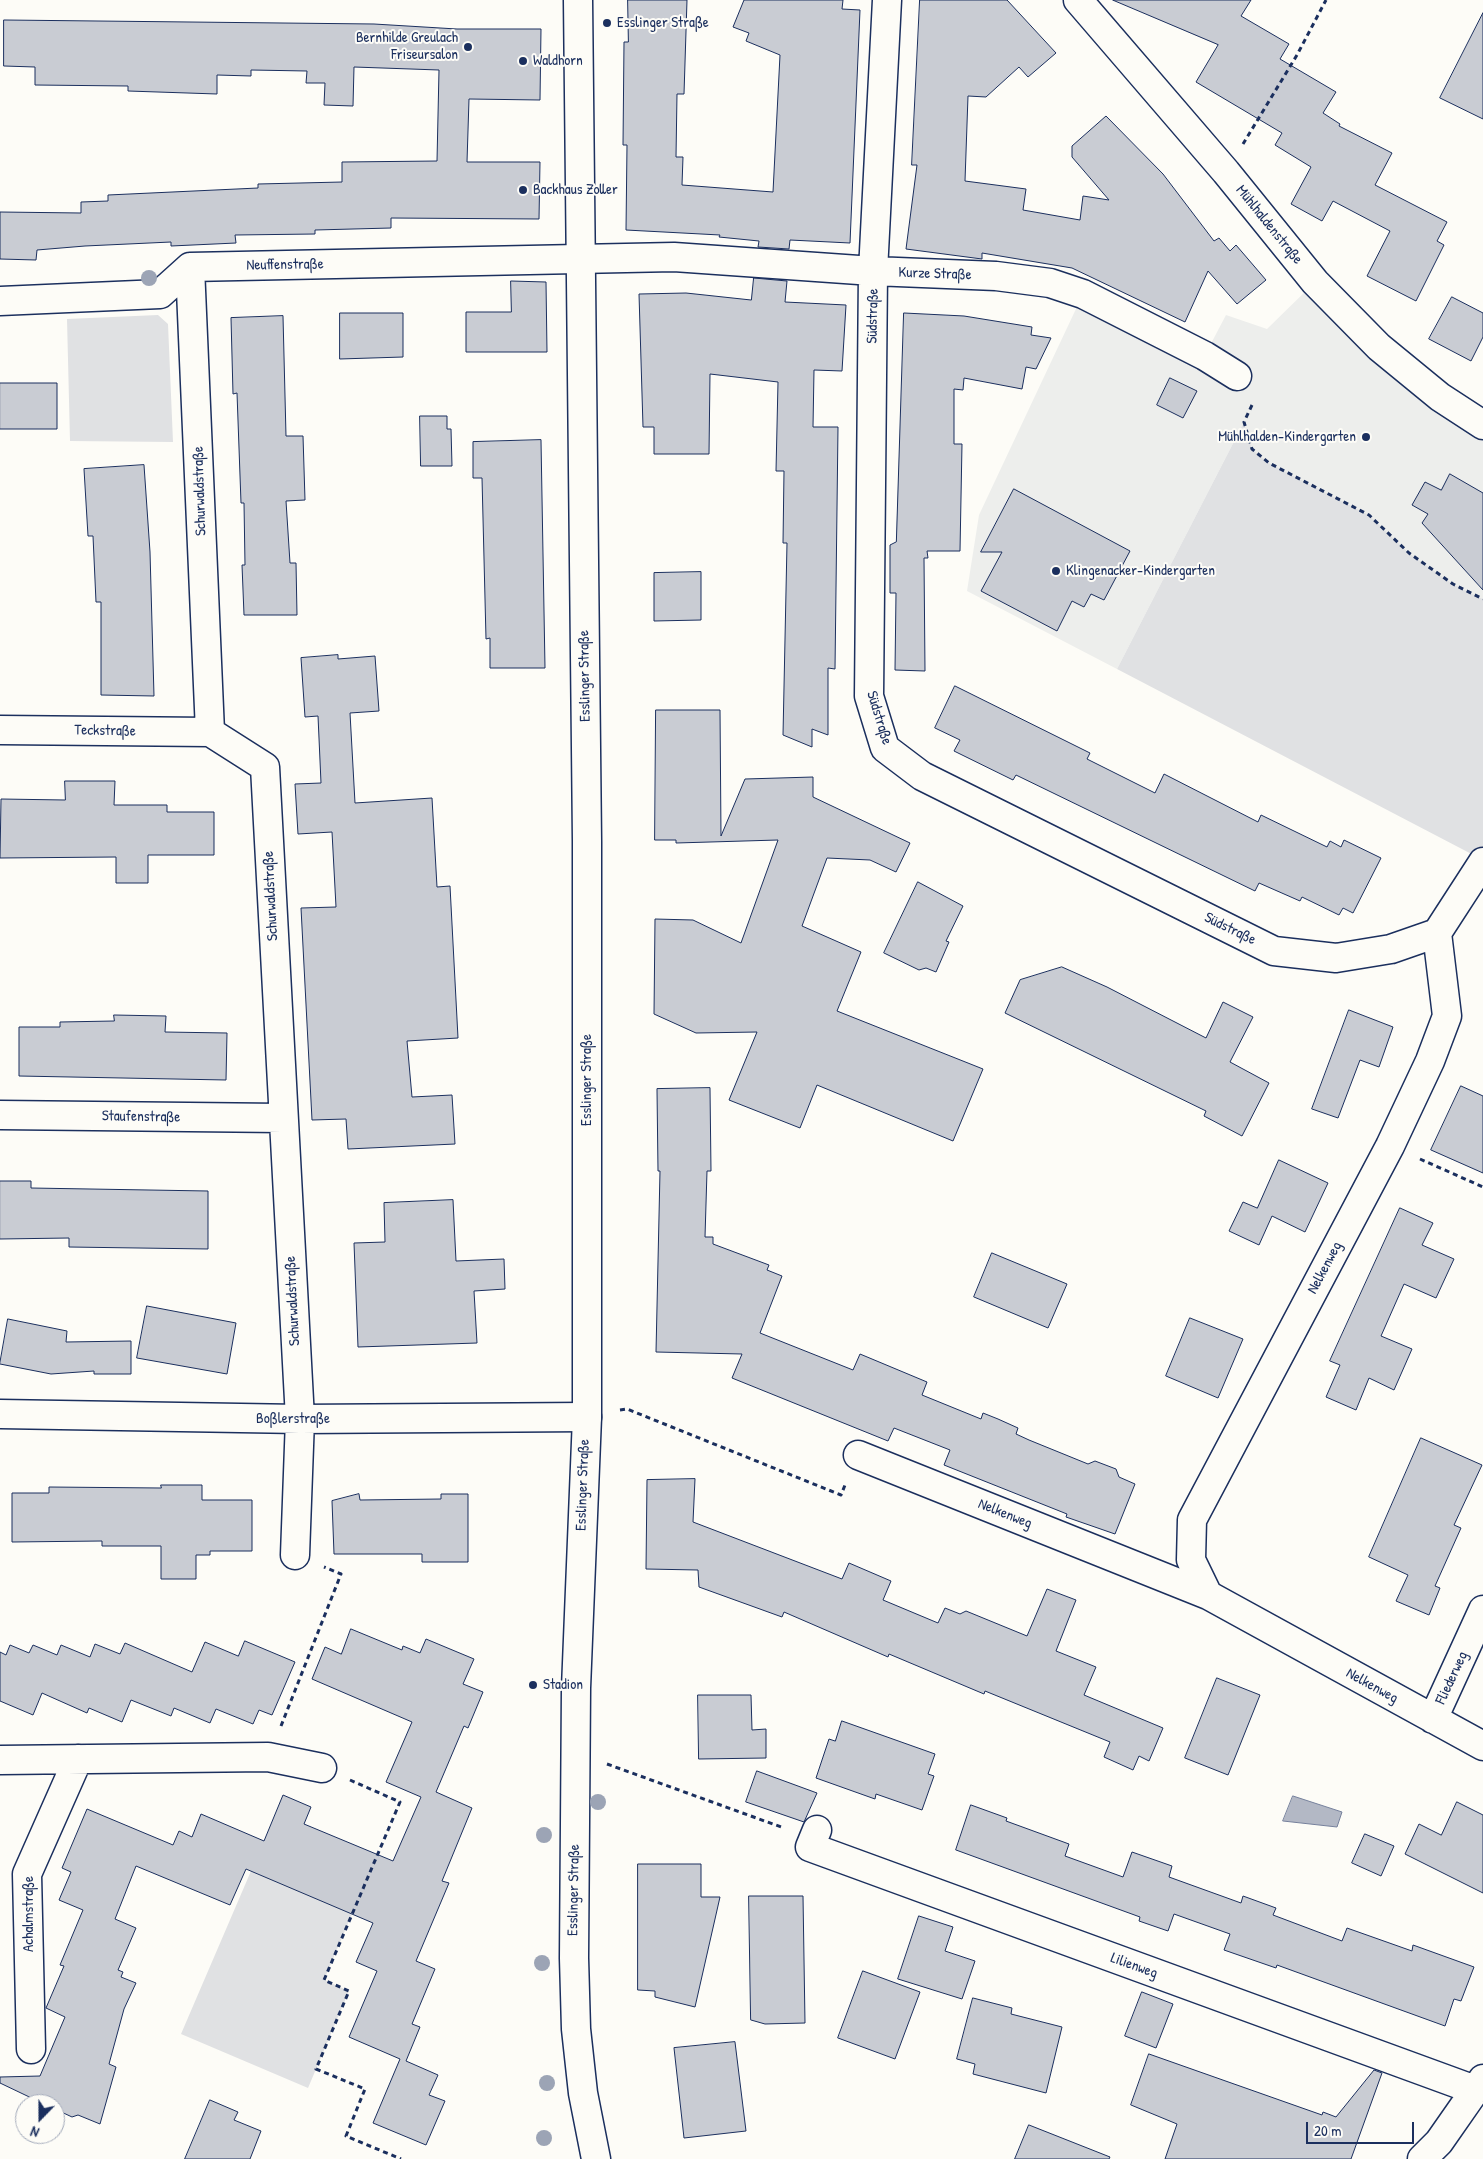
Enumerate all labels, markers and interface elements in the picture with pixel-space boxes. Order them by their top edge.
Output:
place label: Esslinger Straße [617,14,709,32]
marker: Esslinger Straße [601,17,613,29]
place label: Bernhilde Greulach Friseursalon [356,29,458,64]
marker: Bernhilde Greulach Friseursalon [462,41,474,53]
place label: Waldhorn [533,52,583,70]
marker: Waldhorn [517,55,529,67]
place label: Backhaus Zoller [533,181,618,199]
street label: Mühlhaldenstraße [1232,182,1306,268]
marker: Backhaus Zoller [517,184,529,196]
street label: Neuffenstraße [246,255,324,275]
street label: Kurze Straße [898,264,972,284]
street label: Südstraße [864,288,882,344]
place label: Mühlhalden-Kindergarten [1218,428,1356,446]
marker: Mühlhalden-Kindergarten [1360,431,1372,443]
street label: Schurwaldstraße [189,446,211,536]
place label: Klingenacker-Kindergarten [1066,562,1215,580]
marker: Klingenacker-Kindergarten [1050,565,1062,577]
street label: Esslinger Straße [575,630,595,722]
street label: Südstraße [862,689,896,747]
street label: Teckstraße [74,721,136,741]
street label: Schurwaldstraße [260,851,282,941]
street label: Südstraße [1201,909,1259,949]
street label: Esslinger Straße [578,1034,596,1126]
street label: Staufenstraße [102,1107,180,1127]
street label: Nelkenweg [1304,1239,1346,1297]
street label: Schurwaldstraße [282,1256,304,1346]
street label: Boßlerstraße [256,1410,330,1428]
street label: Esslinger Straße [572,1439,594,1531]
street label: Nelkenweg [975,1495,1035,1533]
street label: Fliederweg [1432,1649,1472,1707]
street label: Nelkenweg [1343,1664,1401,1708]
place label: Stadion [543,1676,583,1694]
marker: Stadion [527,1679,539,1691]
street label: Esslinger Straße [564,1844,584,1936]
street label: Achalmstraße [20,1876,38,1952]
street label: Lilienweg [1108,1949,1160,1983]
north arrow [15,2094,65,2144]
scale bar [1308,2112,1416,2144]
text: 20 m [1314,2120,1341,2141]
text: N [28,2122,42,2143]

